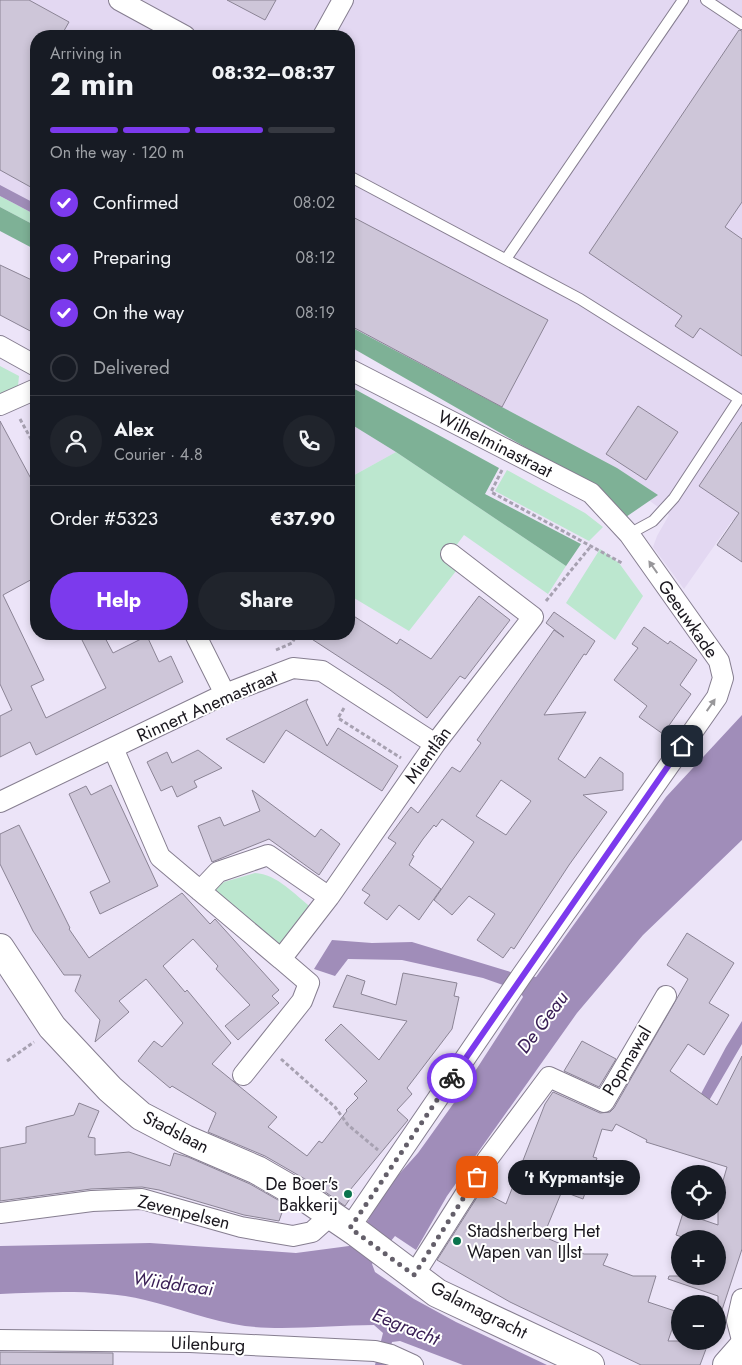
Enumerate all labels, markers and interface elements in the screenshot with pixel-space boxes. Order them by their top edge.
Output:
text: Arriving in [50,42,122,65]
text: 08:32–08:37 [212,59,335,86]
text: 2 min [50,61,134,107]
text: On the way · 120 m [50,141,184,164]
icon: check [50,189,78,217]
text: Confirmed [93,189,179,216]
text: 08:02 [293,191,335,214]
icon: check [50,244,78,272]
text: Preparing [93,244,171,271]
text: 08:12 [296,246,335,269]
icon: check [50,299,78,327]
text: On the way [93,299,184,326]
text: 08:19 [295,301,335,324]
text: Delivered [93,354,170,381]
street label: Wilhelminastraat [433,404,558,484]
button: person [50,415,102,467]
button: phone [283,415,335,467]
text: Alex [114,416,154,443]
text: Courier · 4.8 [114,443,203,466]
text: Order #5323 [50,505,158,532]
text: €37.90 [270,505,335,532]
one-way arrow [648,560,658,574]
button: Help [50,572,188,630]
button: Share [198,572,335,630]
street label: Geeuwkade [651,575,725,663]
street label: Rinnert Anemastraat [133,663,282,749]
one-way arrow [706,699,716,712]
street label: Mientlân [398,721,458,789]
pin [661,725,703,767]
icon: home [668,732,696,760]
water label: De Geau [510,985,575,1059]
street label: Popmawal [596,1021,658,1101]
courier [427,1053,477,1103]
icon: bike [438,1064,466,1092]
street label: Stadslaan [138,1104,214,1160]
pin [456,1156,498,1198]
callout: 't Kypmantsje [507,1160,640,1194]
icon: bag [463,1163,491,1191]
map controls [671,1165,726,1350]
button: locate [671,1165,726,1220]
text: 't Kypmantsje [524,1166,624,1189]
place label: De Boer's Bakkerij [265,1171,338,1218]
street label: Zevenpelsen [135,1188,233,1236]
marker: De Boer's Bakkerij [342,1188,354,1200]
place label: Stadsherberg Het Wapen van IJlst [467,1218,600,1265]
button: + [671,1230,726,1285]
marker: Stadsherberg Het Wapen van IJlst [451,1235,463,1247]
water label: Wiiddraai [131,1264,216,1303]
street label: Galamagracht [426,1274,533,1346]
button: − [671,1295,726,1350]
water label: Eegracht [368,1301,445,1353]
street label: Uilenburg [170,1330,246,1358]

